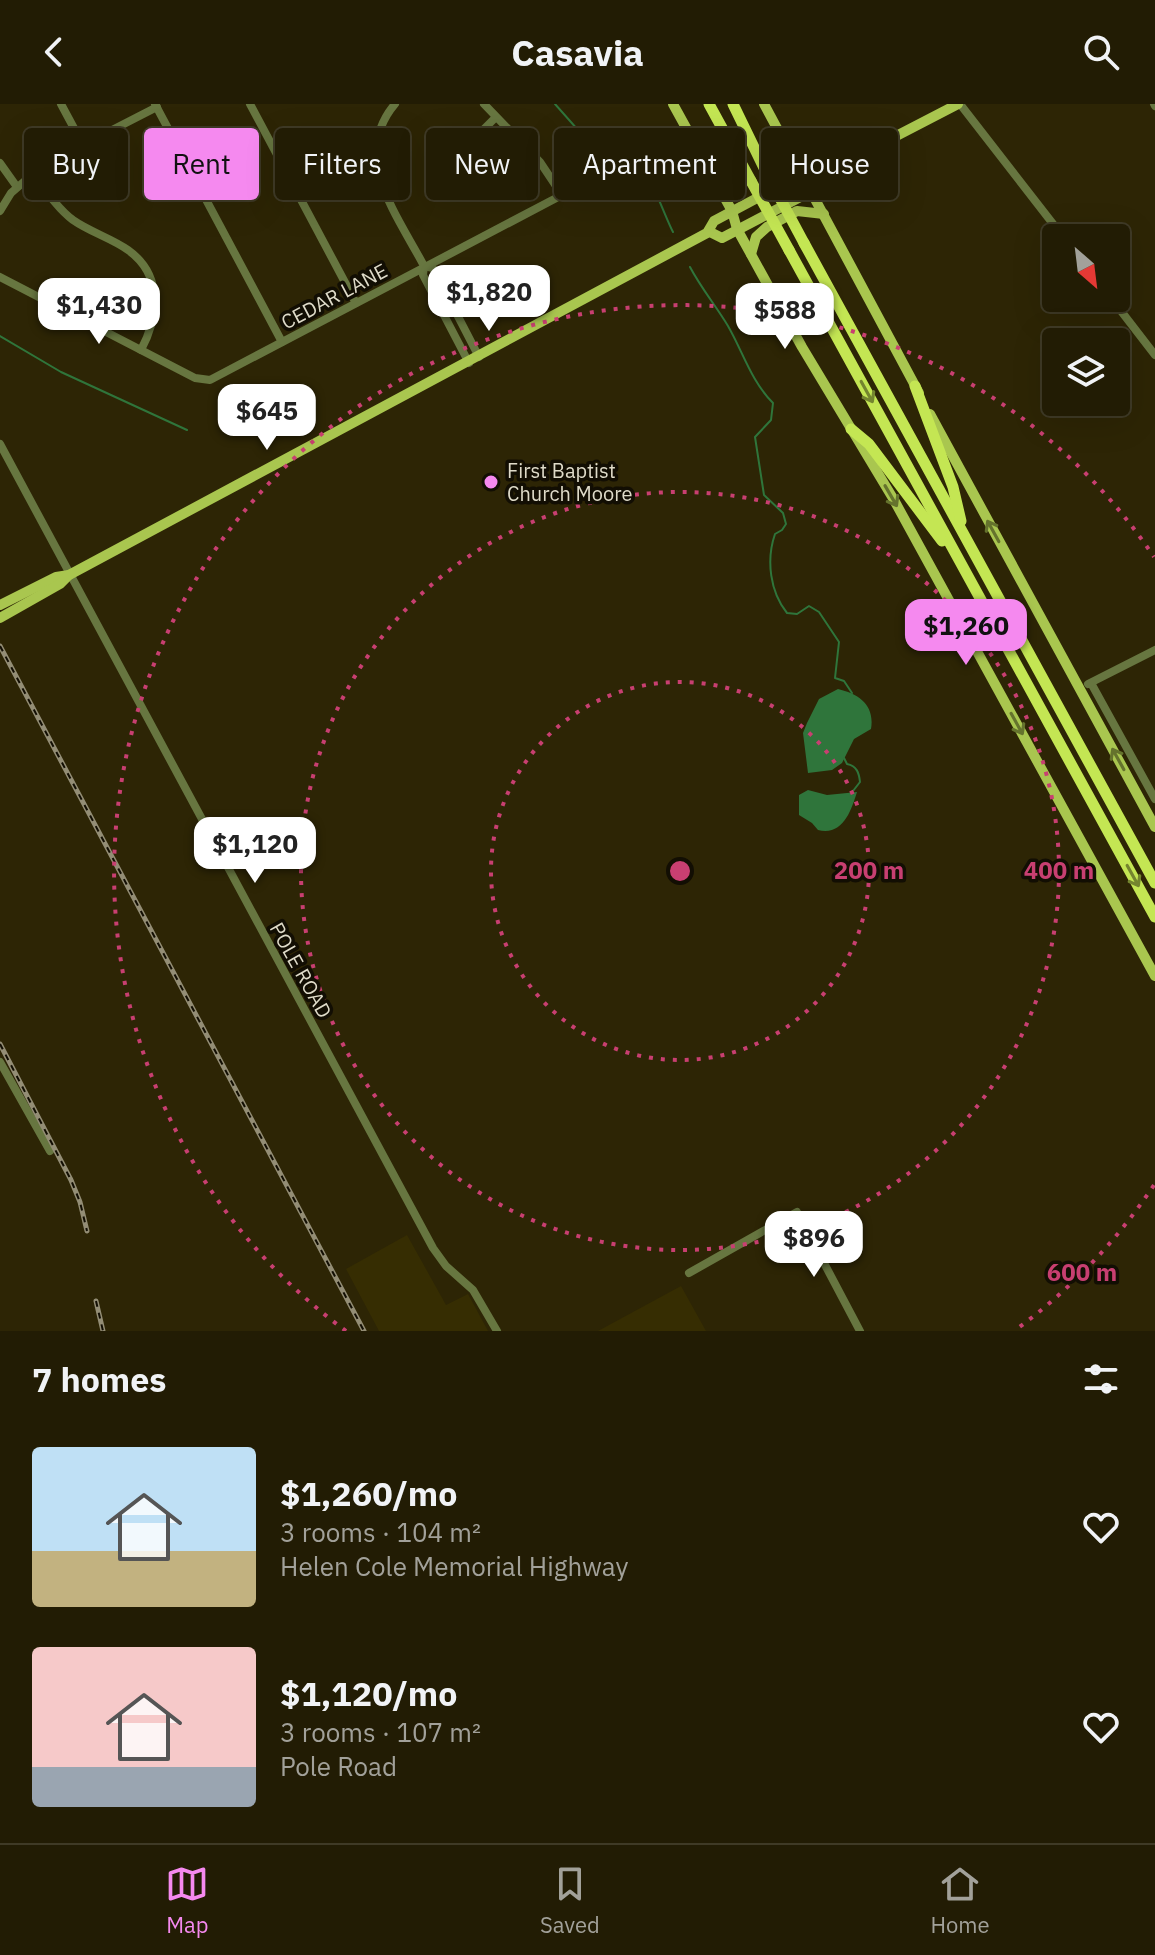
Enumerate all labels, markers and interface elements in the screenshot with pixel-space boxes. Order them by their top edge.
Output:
text: Casavia [511,29,644,76]
icon: back [32,30,76,74]
icon: search [1079,30,1123,74]
chip: Buy [24,128,128,200]
chip: Rent [144,128,259,200]
chip: Filters [275,128,410,200]
chip: New [426,128,538,200]
chip: Apartment [554,128,745,200]
chip: House [761,128,898,200]
north arrow [1042,224,1130,312]
map controls [1042,224,1130,416]
street label: CEDAR LANE [276,257,392,335]
pin: $1,820 [424,265,554,333]
text: $1,820 [446,274,532,308]
pin: $1,430 [34,278,164,346]
pin: $588 [738,283,832,351]
text: $1,430 [56,287,142,321]
text: $588 [754,292,816,326]
button: layers [1042,328,1130,416]
one-way arrow [859,380,875,403]
pin: $645 [220,384,314,452]
text: $645 [236,393,298,427]
place label: First Baptist Church Moore [507,457,632,507]
marker: First Baptist Church Moore [482,473,500,491]
one-way arrow [883,484,899,507]
one-way arrow [984,519,1000,543]
pin: $1,260 [901,599,1031,667]
text: $1,260 [923,608,1009,642]
one-way arrow [1009,712,1025,735]
one-way arrow [1109,747,1125,771]
pin: $1,120 [190,817,320,885]
text: $1,120 [212,826,298,860]
text: 200 m [834,854,904,886]
text: 400 m [1024,854,1094,886]
centre of rings [666,857,694,885]
one-way arrow [1126,864,1141,888]
street label: POLE ROAD [264,917,338,1023]
pin: $896 [767,1211,861,1279]
text: $896 [783,1220,845,1254]
text: 600 m [1047,1256,1117,1288]
text: 7 homes [32,1357,167,1401]
icon: filters [1079,1357,1123,1401]
text: $1,260/mo [280,1471,457,1515]
icon: home [96,1479,192,1575]
icon: heart [1079,1505,1123,1549]
text: 3 rooms · 104 m² [280,1515,481,1549]
text: Helen Cole Memorial Highway [280,1549,629,1583]
text: $1,120/mo [280,1671,457,1715]
icon: home [96,1679,192,1775]
icon: heart [1079,1705,1123,1749]
text: 3 rooms · 107 m² [280,1715,481,1749]
text: Pole Road [280,1749,397,1783]
tab: Map [165,1862,209,1939]
tab: Saved [540,1862,600,1939]
tab: Home [930,1862,990,1939]

